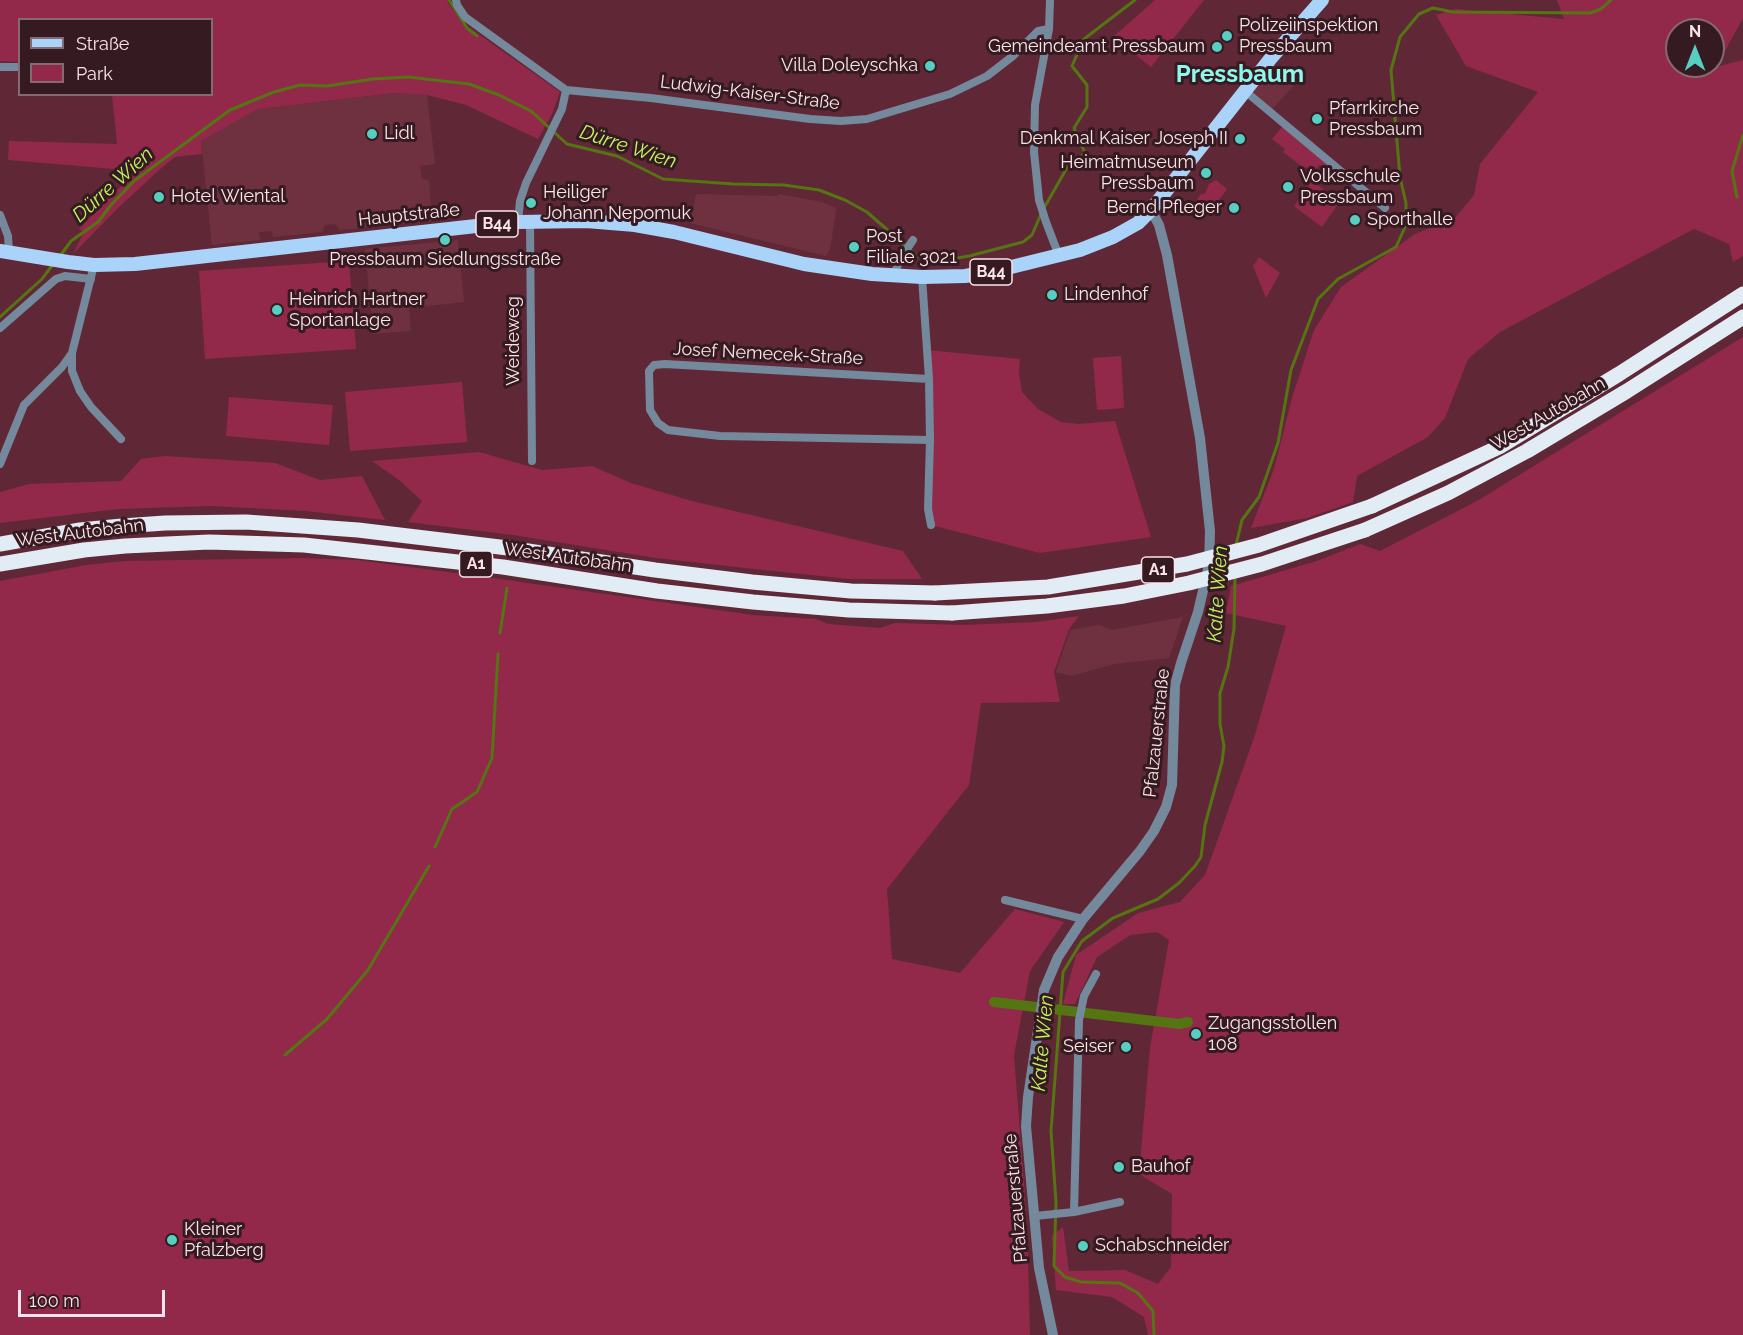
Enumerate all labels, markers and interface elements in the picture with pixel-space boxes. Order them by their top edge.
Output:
place label: Polizeiinspektion Pressbaum [1239,15,1378,57]
legend [18,18,213,96]
north arrow [1665,18,1725,78]
text: N [1689,22,1701,41]
marker: Polizeiinspektion Pressbaum [1220,29,1234,43]
text: Straße [76,33,129,54]
place label: Gemeindeamt Pressbaum [988,36,1205,58]
marker: Gemeindeamt Pressbaum [1210,40,1224,54]
place label: Villa Doleyschka [781,55,918,77]
marker: Villa Doleyschka [923,59,937,73]
district label: Pressbaum [1176,61,1304,89]
text: Park [76,63,113,84]
street label: Ludwig-Kaiser-Straße [659,71,841,115]
place label: Pfarrkirche Pressbaum [1329,98,1422,140]
marker: Pfarrkirche Pressbaum [1310,112,1324,126]
water label: Dürre Wien [577,120,679,174]
place label: Lidl [384,123,415,145]
marker: Lidl [365,127,379,141]
place label: Denkmal Kaiser Joseph II [1020,128,1228,150]
marker: Denkmal Kaiser Joseph II [1233,132,1247,146]
water label: Dürre Wien [68,143,158,227]
place label: Heimatmuseum Pressbaum [1060,152,1194,195]
marker: Heimatmuseum Pressbaum [1199,166,1213,180]
place label: Volksschule Pressbaum [1300,166,1400,208]
marker: Volksschule Pressbaum [1281,180,1295,194]
place label: Heiliger Johann Nepomuk [543,182,691,224]
place label: Hotel Wiental [171,186,285,208]
marker: Hotel Wiental [152,190,166,204]
marker: Heiliger Johann Nepomuk [524,196,538,210]
place label: Bernd Pfleger [1107,197,1222,219]
street label: Hauptstraße [357,199,461,231]
marker: Bernd Pfleger [1227,201,1241,215]
place label: Sporthalle [1367,209,1453,231]
road number: B44 [476,211,518,237]
marker: Sporthalle [1348,213,1362,227]
place label: Post Filiale 3021 [866,226,957,268]
marker: Pressbaum Siedlungsstraße [438,233,452,247]
marker: Post Filiale 3021 [847,240,861,254]
place label: Pressbaum Siedlungsstraße [329,249,561,271]
road number: B44 [970,259,1012,285]
place label: Lindenhof [1064,284,1148,306]
marker: Lindenhof [1045,288,1059,302]
place label: Heinrich Hartner Sportanlage [289,289,425,332]
street label: Weideweg [503,296,525,386]
marker: Heinrich Hartner Sportanlage [270,303,284,317]
street label: Josef Nemecek-Straße [672,338,864,370]
street label: West Autobahn [1487,372,1609,456]
street label: West Autobahn [15,514,145,552]
street label: West Autobahn [503,538,633,578]
water label: Kalte Wien [1203,545,1233,643]
road number: A1 [460,551,492,577]
road number: A1 [1142,557,1174,583]
street label: Pfalzauerstraße [1139,668,1175,798]
water label: Kalte Wien [1027,994,1059,1092]
place label: Zugangsstollen 108 [1208,1013,1337,1056]
marker: Zugangsstollen 108 [1189,1027,1203,1041]
place label: Seiser [1063,1036,1114,1058]
marker: Seiser [1119,1040,1133,1054]
street label: Pfalzauerstraße [1000,1133,1032,1263]
place label: Bauhof [1131,1156,1190,1178]
marker: Bauhof [1112,1160,1126,1174]
place label: Kleiner Pfalzberg [184,1219,264,1262]
marker: Kleiner Pfalzberg [165,1233,179,1247]
place label: Schabschneider [1095,1235,1229,1257]
marker: Schabschneider [1076,1239,1090,1253]
scale bar [21,1278,168,1316]
text: 100 m [29,1290,80,1311]

